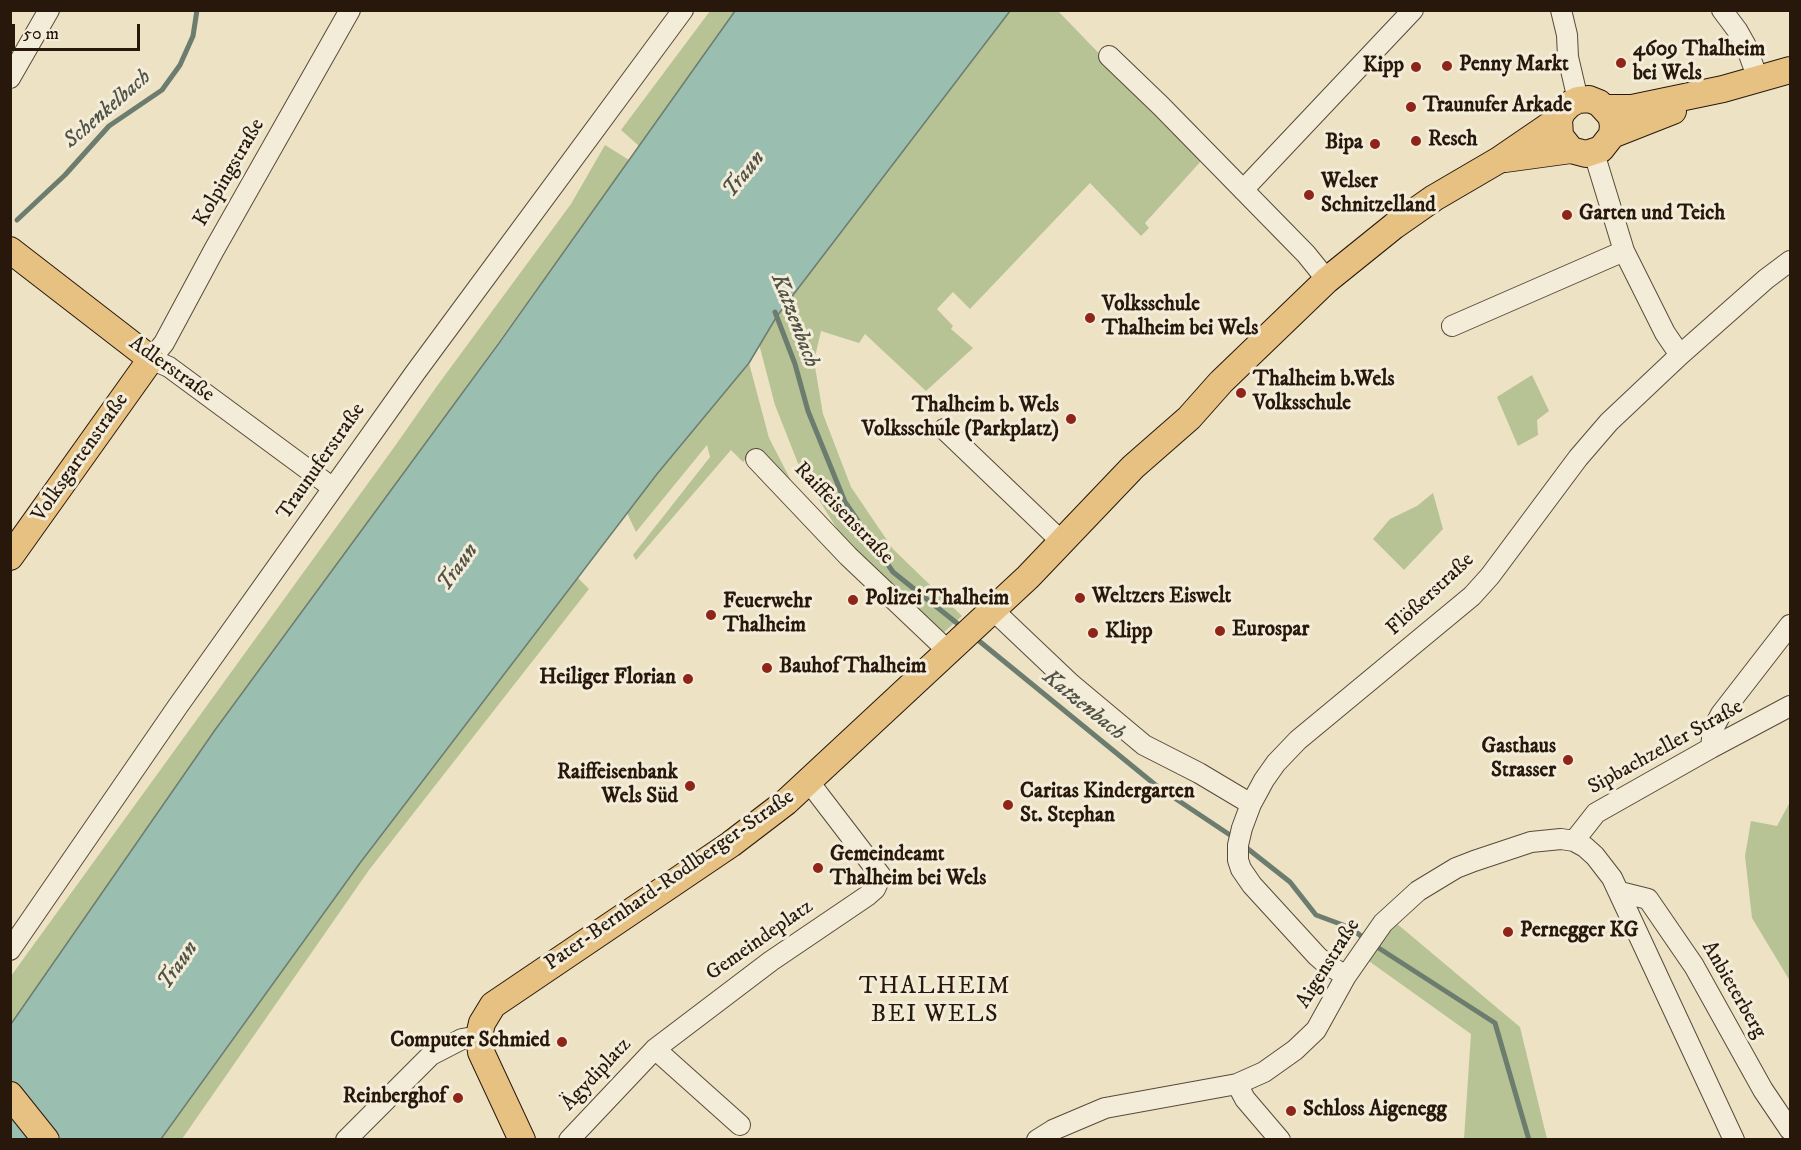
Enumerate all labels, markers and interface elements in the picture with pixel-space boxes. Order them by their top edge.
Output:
scale bar [15,12,142,50]
text: 50 m [23,23,59,45]
place label: 4609 Thalheim bei Wels [1633,38,1765,88]
place label: Penny Markt [1459,53,1569,79]
place label: Kipp [1363,54,1404,80]
marker: 4609 Thalheim bei Wels [1614,56,1628,70]
marker: Penny Markt [1440,59,1454,73]
marker: Kipp [1409,60,1423,74]
water label: Schenkelbach [59,65,157,155]
place label: Traunufer Arkade [1423,94,1572,120]
marker: Traunufer Arkade [1404,100,1418,114]
street label: Kolpingstraße [189,115,271,231]
place label: Resch [1428,128,1478,154]
place label: Bipa [1325,131,1363,157]
marker: Resch [1409,134,1423,148]
marker: Bipa [1368,137,1382,151]
water label: Traun [718,146,772,204]
place label: Welser Schnitzelland [1321,170,1436,220]
marker: Welser Schnitzelland [1302,188,1316,202]
place label: Garten und Teich [1579,202,1725,228]
marker: Garten und Teich [1560,208,1574,222]
water label: Katzenbach [764,270,824,372]
place label: Volksschule Thalheim bei Wels [1102,293,1258,343]
marker: Volksschule Thalheim bei Wels [1083,311,1097,325]
street label: Adlerstraße [123,331,219,409]
place label: Thalheim b.Wels Volksschule [1253,368,1395,418]
marker: Thalheim b.Wels Volksschule [1234,386,1248,400]
street label: Volksgartenstraße [27,389,135,527]
place label: Thalheim b. Wels Volksschule (Parkplatz) [862,394,1059,444]
street label: Traunuferstraße [272,399,372,525]
marker: Thalheim b. Wels Volksschule (Parkplatz) [1064,412,1078,426]
street label: Raiffeisenstraße [788,458,898,570]
water label: Traun [433,539,485,597]
street label: Flößerstraße [1382,548,1480,642]
place label: Weltzers Eiswelt [1092,585,1231,611]
place label: Polizei Thalheim [865,587,1009,613]
place label: Feuerwehr Thalheim [723,590,812,640]
marker: Weltzers Eiswelt [1073,591,1087,605]
marker: Polizei Thalheim [846,593,860,607]
marker: Feuerwehr Thalheim [704,608,718,622]
place label: Eurospar [1232,618,1309,644]
place label: Klipp [1105,620,1153,646]
marker: Eurospar [1213,624,1227,638]
marker: Klipp [1086,626,1100,640]
place label: Bauhof Thalheim [779,655,927,681]
marker: Bauhof Thalheim [760,661,774,675]
water label: Katzenbach [1036,665,1130,747]
place label: Heiliger Florian [539,666,676,692]
marker: Heiliger Florian [681,672,695,686]
street label: Sipbachzeller Straße [1584,695,1748,801]
place label: Gasthaus Strasser [1482,735,1556,785]
marker: Gasthaus Strasser [1561,753,1575,767]
place label: Raiffeisenbank Wels Süd [557,761,678,811]
marker: Raiffeisenbank Wels Süd [683,779,697,793]
place label: Caritas Kindergarten St. Stephan [1020,780,1195,830]
street label: Pater-Bernhard-Rodlberger-Straße [540,785,800,977]
marker: Caritas Kindergarten St. Stephan [1001,798,1015,812]
place label: Gemeindeamt Thalheim bei Wels [830,843,986,893]
marker: Gemeindeamt Thalheim bei Wels [811,861,825,875]
street label: Gemeindeplatz [702,895,818,987]
street label: Aigenstraße [1292,915,1366,1013]
place label: Pernegger KG [1520,919,1638,945]
marker: Pernegger KG [1501,925,1515,939]
water label: Traun [153,937,205,995]
street label: Anbieterberg [1695,937,1771,1043]
district label: THALHEIM BEI WELS [859,974,1011,1030]
place label: Computer Schmied [390,1029,550,1055]
street label: Ägydiplatz [557,1033,637,1117]
marker: Computer Schmied [555,1035,569,1049]
place label: Reinberghof [343,1085,446,1111]
marker: Reinberghof [451,1091,465,1105]
place label: Schloss Aigenegg [1303,1098,1447,1124]
marker: Schloss Aigenegg [1284,1104,1298,1118]

